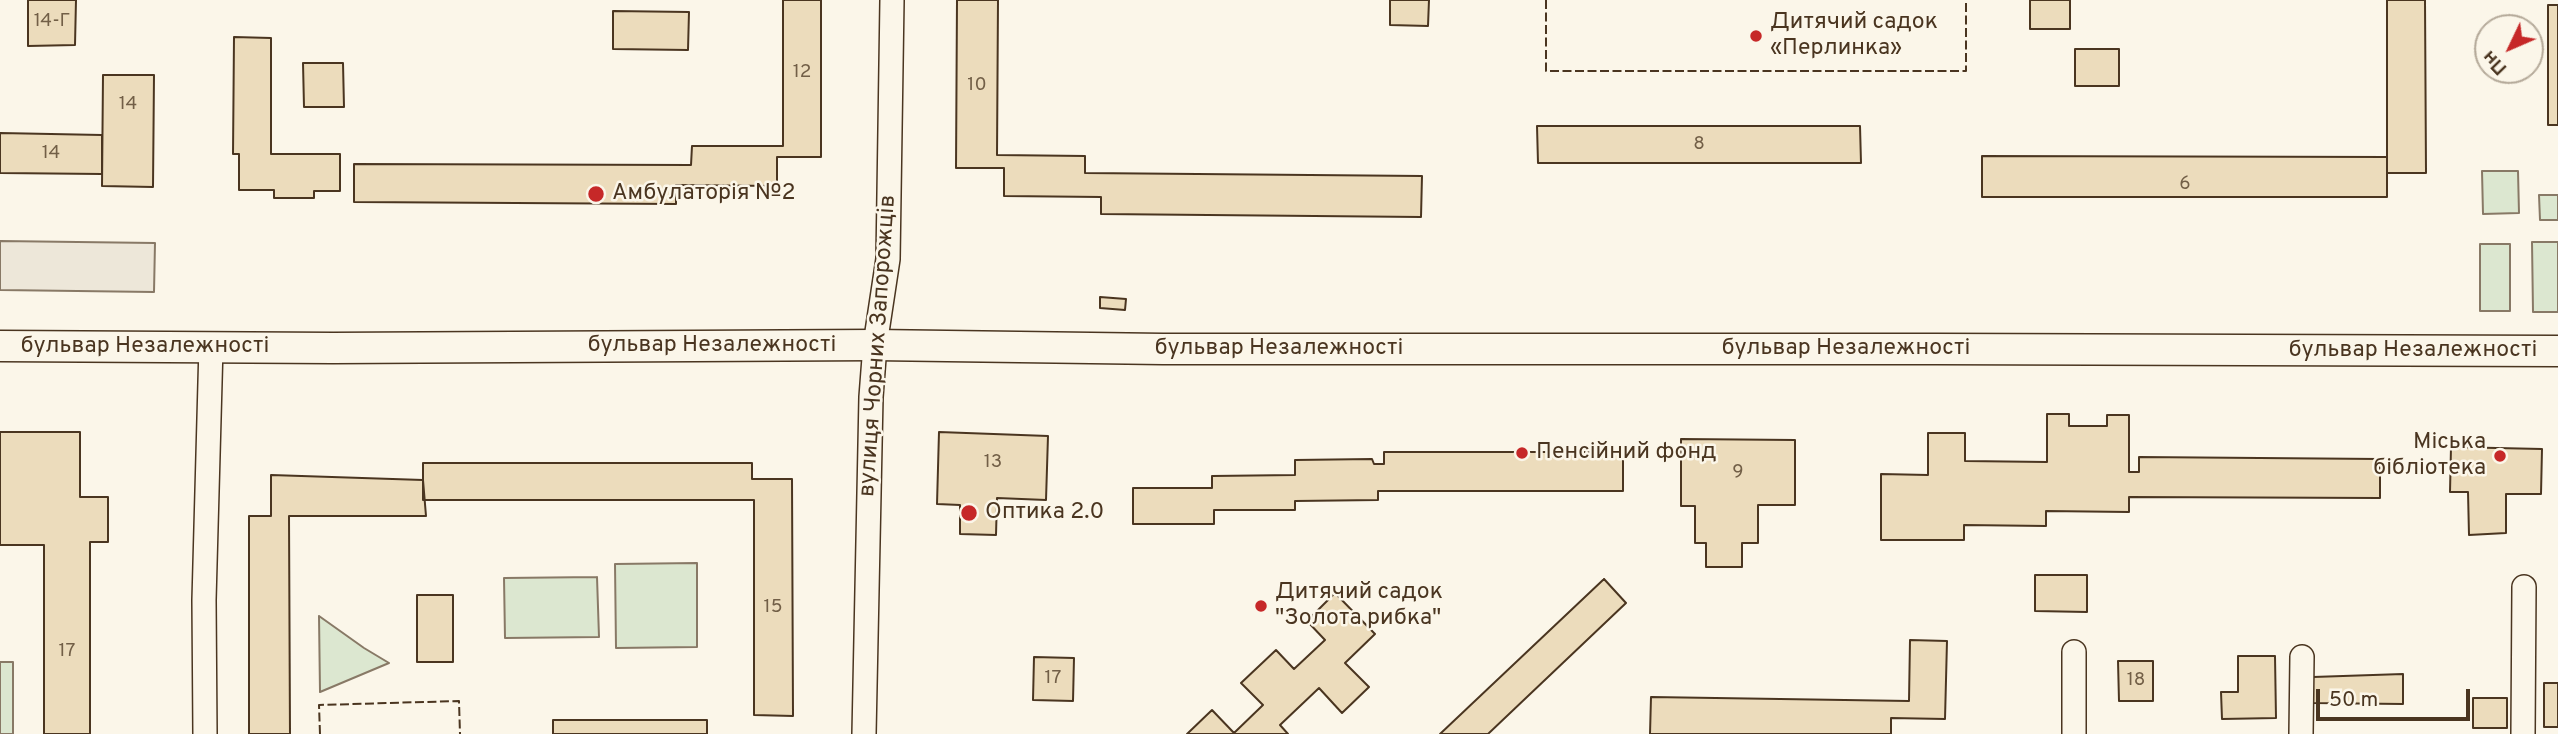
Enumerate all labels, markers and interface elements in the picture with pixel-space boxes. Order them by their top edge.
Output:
place label: Дитячий садок «Перлинка» [1770,9,1938,63]
house number: 14-Г [34,11,70,33]
north arrow [2474,14,2544,84]
marker: Дитячий садок «Перлинка» [1748,28,1764,44]
text: Пн [2478,45,2513,80]
house number: 12 [793,62,811,84]
house number: 10 [967,75,987,97]
house number: 14 [119,94,137,116]
house number: 8 [1693,134,1705,156]
house number: 14 [42,143,60,165]
house number: 6 [2179,174,2191,196]
place label: Амбулаторія №2 [612,180,796,208]
marker: Амбулаторія №2 [586,184,606,204]
street label: вулиця Чорних Запорожців [855,194,903,498]
street label: бульвар Незалежності [588,332,836,360]
street label: бульвар Незалежності [21,333,269,361]
street label: бульвар Незалежності [1155,335,1403,363]
street label: бульвар Незалежності [1722,335,1970,363]
street label: бульвар Незалежності [2289,337,2537,365]
place label: Міська бібліотека [2373,429,2486,483]
place label: Пенсійний фонд [1536,439,1717,467]
marker: Пенсійний фонд [1514,445,1530,461]
marker: Міська бібліотека [2492,448,2508,464]
house number: 13 [984,452,1002,474]
house number: 9 [1732,462,1744,484]
place label: Оптика 2.0 [985,499,1104,527]
marker: Оптика 2.0 [959,503,979,523]
place label: Дитячий садок "Золота рибка" [1275,579,1443,633]
house number: 15 [764,597,782,619]
marker: Дитячий садок "Золота рибка" [1253,598,1269,614]
house number: 17 [59,641,75,663]
house number: 17 [1045,668,1061,690]
house number: 18 [2127,670,2145,692]
scale bar [2320,674,2474,718]
text: 50 m [2329,687,2378,714]

